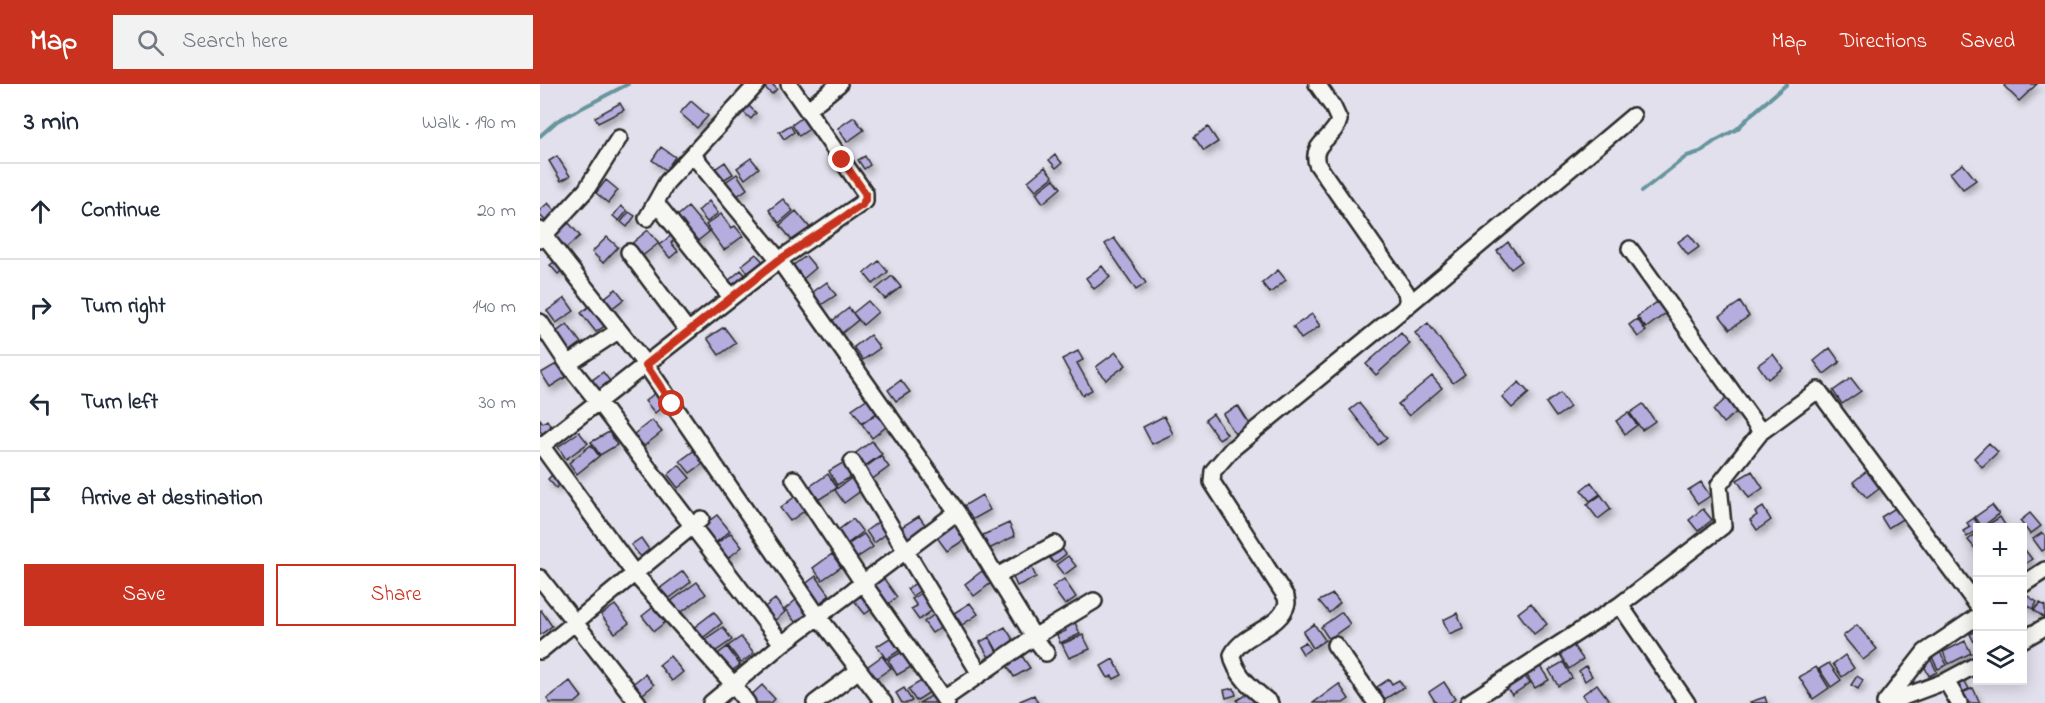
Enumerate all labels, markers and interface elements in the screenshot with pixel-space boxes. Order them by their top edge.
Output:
search box [113,15,533,69]
text: Map [30,22,77,63]
icon: search [134,26,167,59]
text: Search here [182,26,288,58]
text: Map [1771,27,1807,57]
text: Directions [1840,27,1927,57]
text: Saved [1960,27,2015,57]
text: 3 min [24,104,79,142]
text: Walk · 190 m [422,109,516,138]
route end [828,146,854,172]
icon: ahead [24,195,57,228]
text: Continue [81,195,160,227]
text: 20 m [477,197,516,226]
icon: right [24,291,57,324]
text: Turn right [81,291,166,323]
text: 140 m [472,293,516,322]
icon: left [24,387,57,420]
text: Turn left [81,387,158,419]
text: 30 m [479,389,516,418]
route start [658,390,684,416]
icon: arrive [24,483,57,516]
text: Arrive at destination [81,483,263,515]
map controls [1973,523,2027,685]
button: + [1973,523,2027,577]
button: Save [24,564,264,626]
button: Share [276,564,516,626]
button: − [1973,577,2027,631]
button: layers [1973,631,2027,685]

